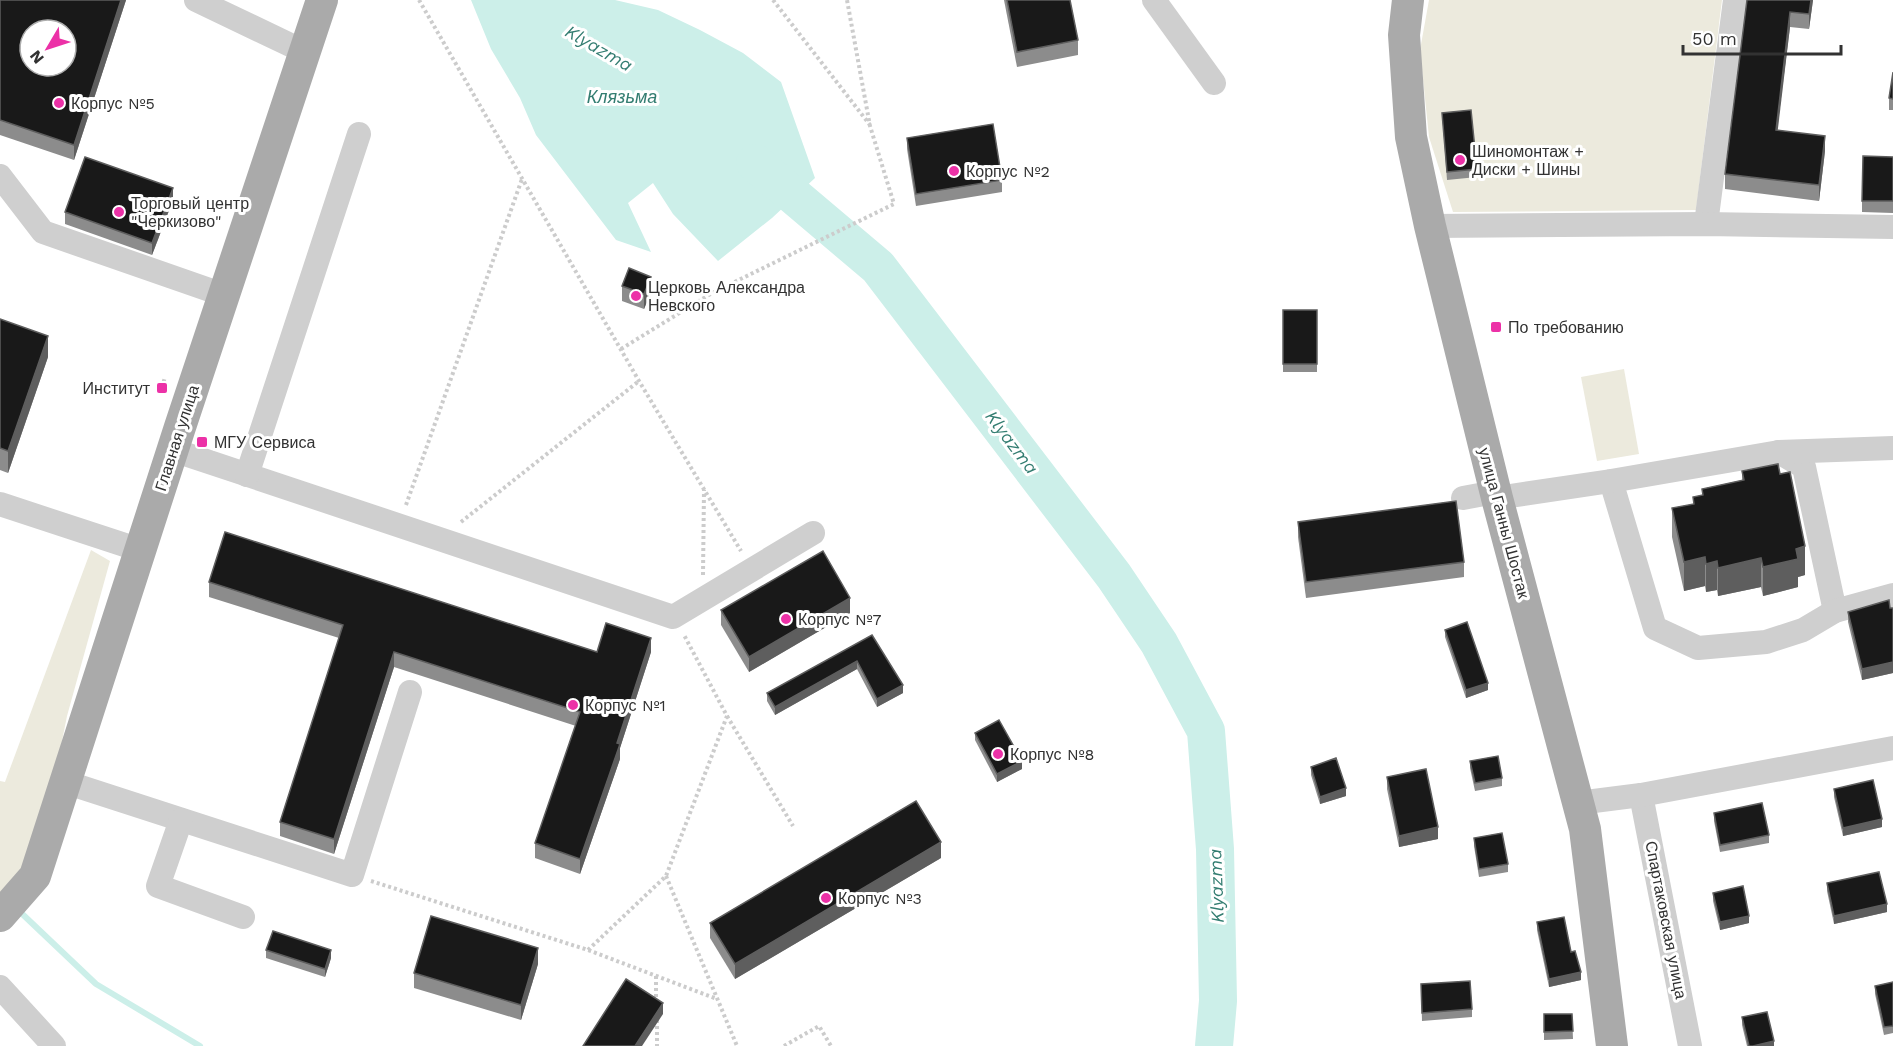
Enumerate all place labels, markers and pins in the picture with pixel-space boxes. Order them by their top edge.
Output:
place label: Корпус №5 [71,94,155,113]
marker: Корпус №5 [52,96,66,110]
place label: Шиномонтаж + Диски + Шины [1472,142,1584,179]
marker: Шиномонтаж + Диски + Шины [1453,153,1467,167]
place label: Корпус №2 [966,162,1050,181]
marker: Корпус №2 [947,164,961,178]
place label: Торговый центр "Черкизово" [131,194,249,231]
marker: Торговый центр "Черкизово" [112,205,126,219]
place label: Церковь Александра Невского [648,278,805,315]
marker: Церковь Александра Невского [629,289,643,303]
place label: По требованию [1508,318,1624,337]
marker: По требованию [1489,320,1503,334]
place label: Институт [83,379,151,398]
marker: Институт [155,381,169,395]
place label: МГУ Сервиса [214,433,315,452]
marker: МГУ Сервиса [195,435,209,449]
place label: Корпус №7 [798,610,882,629]
marker: Корпус №7 [779,612,793,626]
place label: Корпус №1 [585,696,666,715]
marker: Корпус №1 [566,698,580,712]
place label: Корпус №8 [1010,745,1094,764]
marker: Корпус №8 [991,747,1005,761]
place label: Корпус №3 [838,889,922,908]
marker: Корпус №3 [819,891,833,905]

